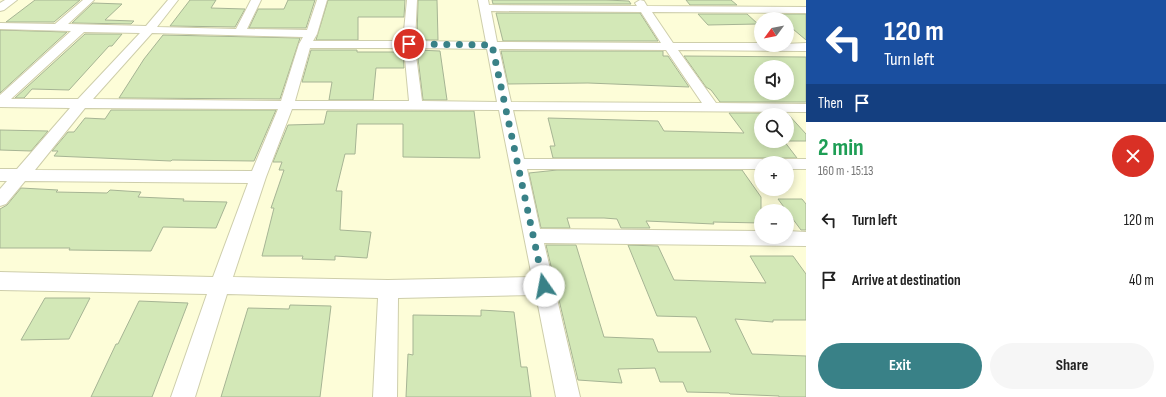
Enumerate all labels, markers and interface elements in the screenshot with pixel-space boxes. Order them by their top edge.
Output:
north arrow [754,12,794,52]
map controls [754,12,794,244]
text: 120 m [884,15,944,48]
icon: left [818,16,870,68]
pin [392,27,426,61]
icon: arrive [398,33,420,55]
text: Turn left [884,49,935,70]
button: sound [754,60,794,100]
icon: arrive [851,92,873,114]
text: Then [818,94,843,113]
button: search [754,108,794,148]
text: 2 min [818,133,864,162]
button: close [1112,135,1154,177]
button: + [754,156,794,196]
text: 160 m · 15:13 [818,163,873,179]
button: − [754,204,794,244]
icon: left [818,209,840,231]
text: Turn left [852,211,897,230]
text: 120 m [1124,211,1154,230]
position arrow [523,265,565,307]
icon: arrive [818,269,840,291]
text: Arrive at destination [852,271,961,290]
text: 40 m [1129,271,1154,290]
button: Exit [818,343,982,389]
button: Share [990,343,1154,389]

